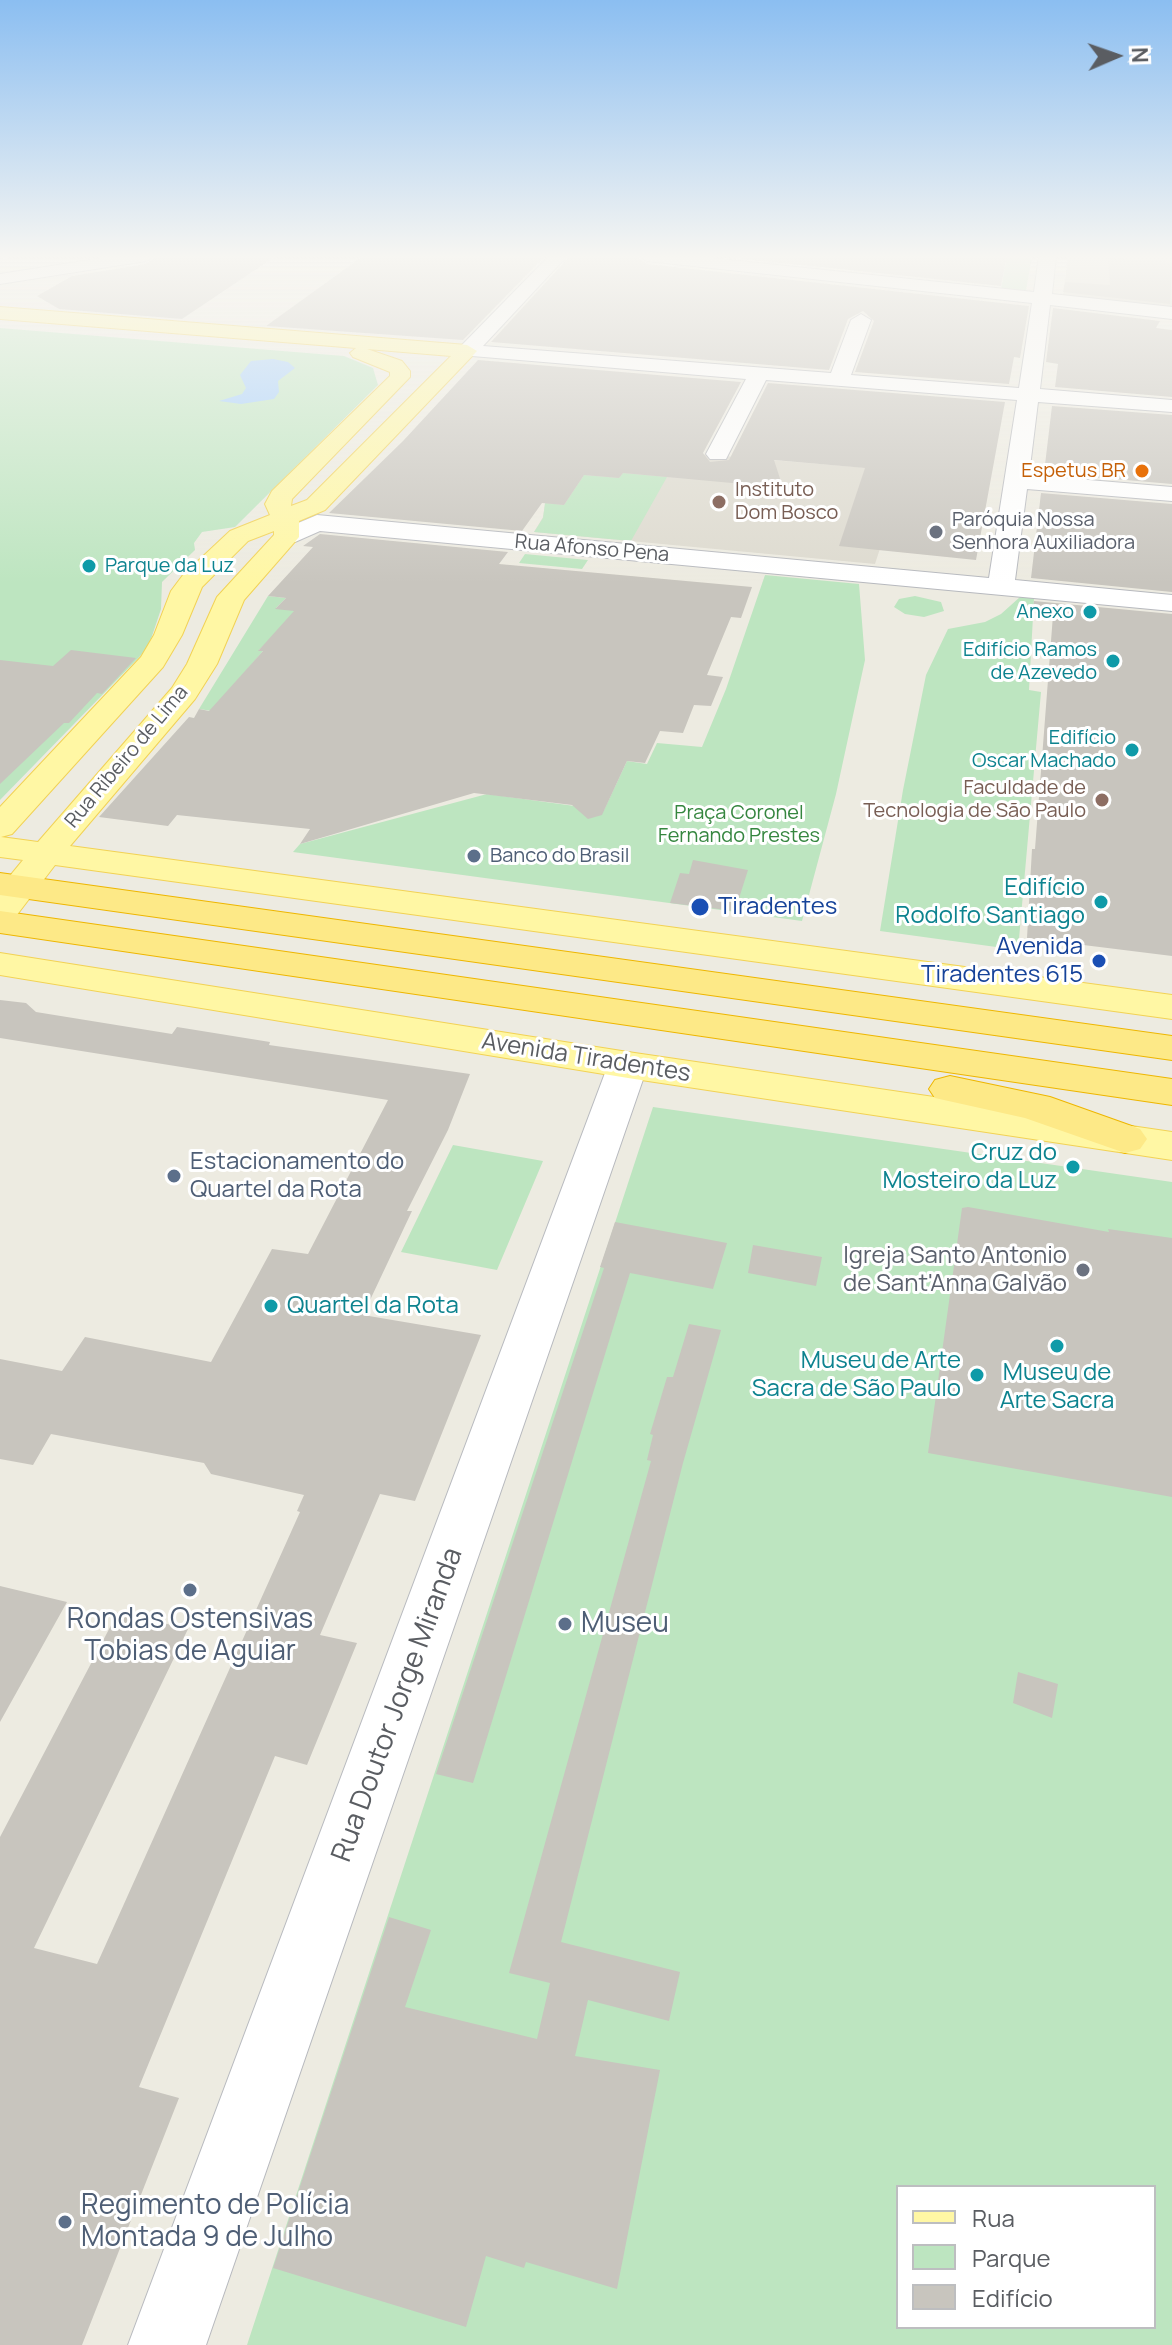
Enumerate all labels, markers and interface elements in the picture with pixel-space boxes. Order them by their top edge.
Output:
north arrow [1076,16,1156,96]
text: N [1125,47,1155,64]
place label: Espetus BR [1021,459,1126,483]
marker: Espetus BR [1133,462,1151,480]
place label: Instituto Dom Bosco [735,478,838,525]
marker: Instituto Dom Bosco [710,493,728,511]
place label: Paróquia Nossa Senhora Auxiliadora [952,508,1135,555]
marker: Paróquia Nossa Senhora Auxiliadora [927,523,945,541]
street label: Rua Afonso Pena [514,530,670,568]
place label: Parque da Luz [105,554,234,578]
marker: Parque da Luz [80,557,98,575]
place label: Anexo [1016,600,1074,624]
marker: Anexo [1081,603,1099,621]
place label: Edifício Ramos de Azevedo [963,638,1097,685]
marker: Edifício Ramos de Azevedo [1104,652,1122,670]
street label: Rua Ribeiro de Lima [60,681,194,833]
place label: Edifício Oscar Machado [972,726,1116,773]
marker: Edifício Oscar Machado [1123,741,1141,759]
place label: Faculdade de Tecnologia de São Paulo [863,776,1086,823]
marker: Faculdade de Tecnologia de São Paulo [1093,791,1111,809]
park label: Praça Coronel Fernando Prestes [658,801,820,848]
place label: Banco do Brasil [490,844,629,868]
marker: Banco do Brasil [465,847,483,865]
place label: Edifício Rodolfo Santiago [895,874,1085,930]
place label: Tiradentes [718,893,837,921]
marker: Edifício Rodolfo Santiago [1092,893,1110,911]
marker: Tiradentes [689,896,711,918]
place label: Avenida Tiradentes 615 [921,933,1083,989]
marker: Avenida Tiradentes 615 [1090,952,1108,970]
street label: Avenida Tiradentes [479,1027,693,1089]
place label: Cruz do Mosteiro da Luz [882,1139,1057,1195]
place label: Estacionamento do Quartel da Rota [190,1148,404,1204]
marker: Cruz do Mosteiro da Luz [1064,1158,1082,1176]
marker: Estacionamento do Quartel da Rota [165,1167,183,1185]
place label: Igreja Santo Antonio de Sant'Anna Galvão [843,1242,1067,1298]
marker: Igreja Santo Antonio de Sant'Anna Galvão [1074,1261,1092,1279]
place label: Quartel da Rota [287,1292,459,1320]
marker: Quartel da Rota [262,1297,280,1315]
marker: Museu de Arte Sacra [1048,1337,1066,1355]
place label: Museu de Arte Sacra de São Paulo [752,1347,961,1403]
place label: Museu de Arte Sacra [1000,1359,1114,1415]
marker: Museu de Arte Sacra de São Paulo [968,1366,986,1384]
street label: Rua Doutor Jorge Miranda [325,1543,471,1867]
marker: Rondas Ostensivas Tobias de Aguiar [181,1581,199,1599]
place label: Rondas Ostensivas Tobias de Aguiar [67,1603,313,1669]
place label: Museu [581,1607,669,1641]
marker: Museu [556,1615,574,1633]
legend [896,2185,1156,2329]
place label: Regimento de Polícia Montada 9 de Julho [81,2189,349,2255]
text: Rua [972,2201,1015,2234]
marker: Regimento de Polícia Montada 9 de Julho [56,2213,74,2231]
text: Parque [972,2241,1050,2274]
text: Edifício [972,2281,1053,2314]

